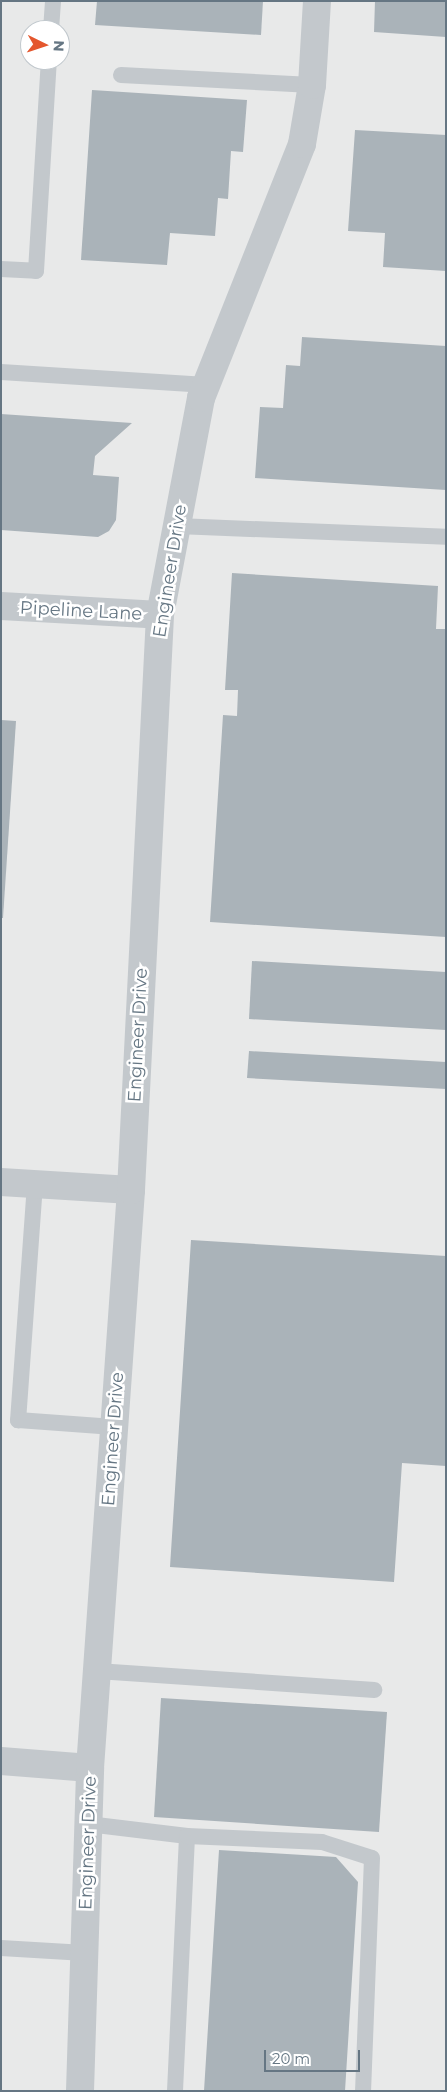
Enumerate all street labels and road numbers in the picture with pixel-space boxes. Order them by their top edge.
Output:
street label: Engineer Drive [149,503,191,639]
street label: Pipeline Lane [19,597,143,625]
street label: Engineer Drive [124,967,152,1103]
street label: Engineer Drive [98,1371,128,1507]
street label: Engineer Drive [75,1775,101,1911]

